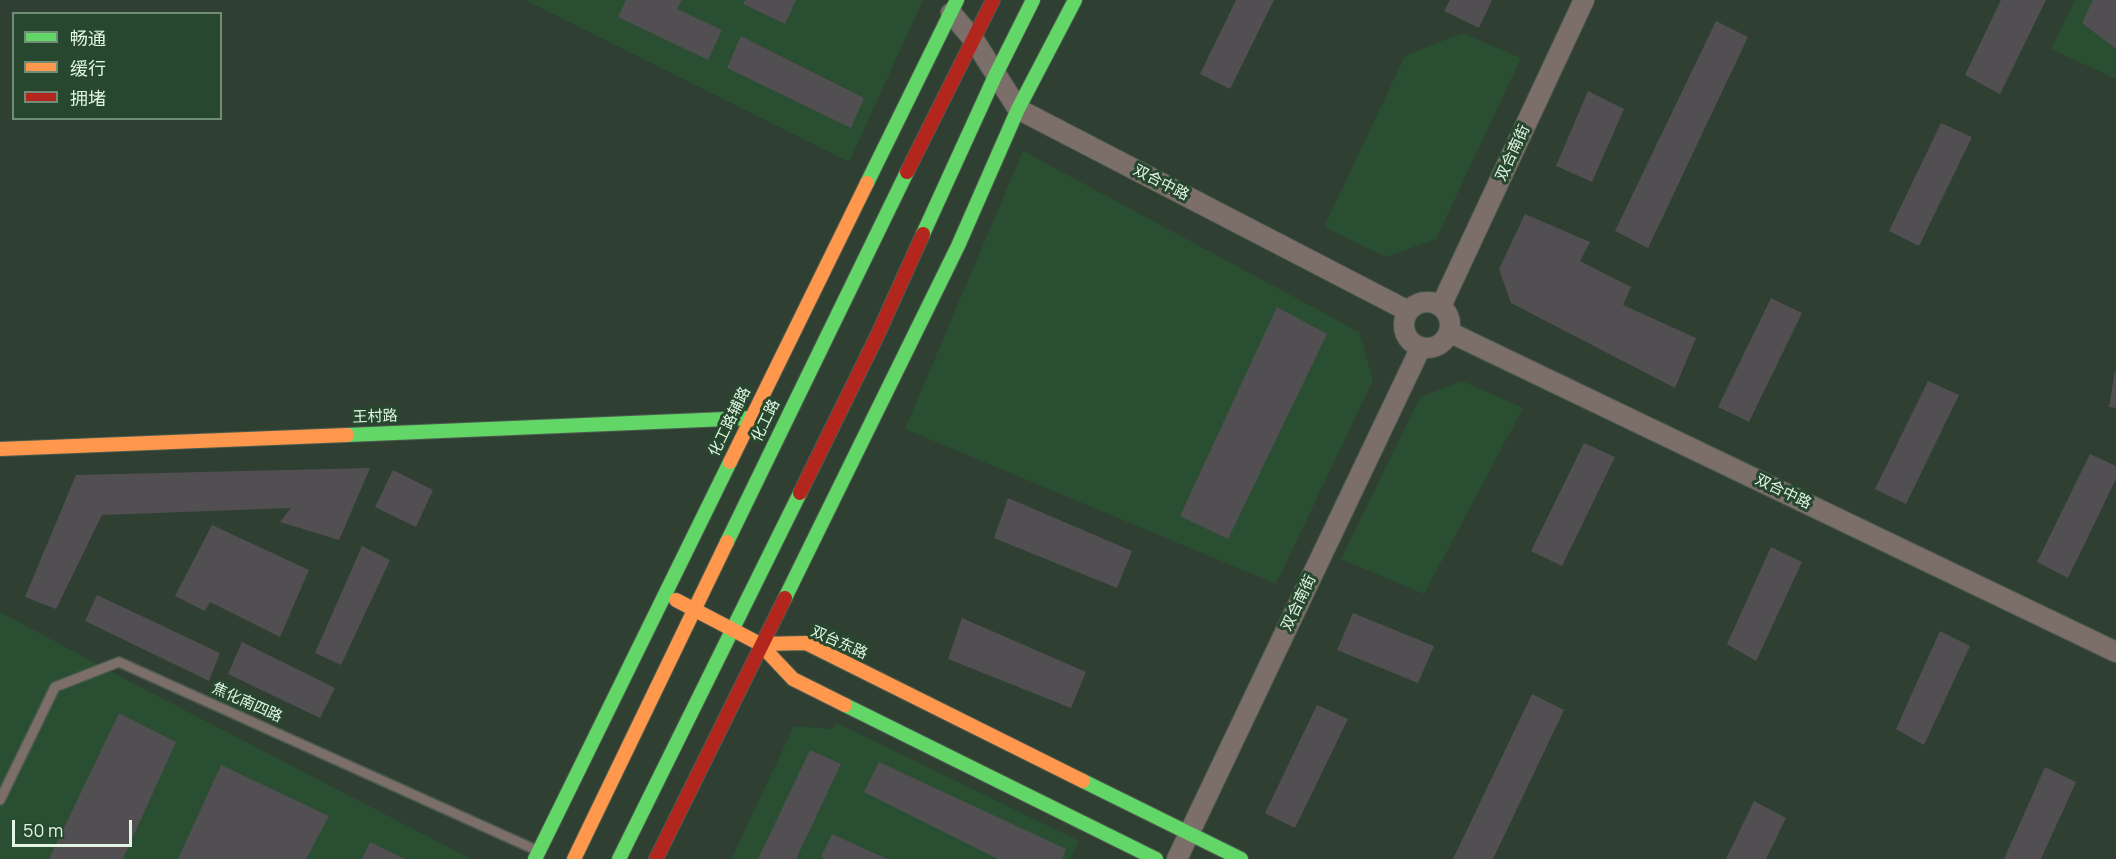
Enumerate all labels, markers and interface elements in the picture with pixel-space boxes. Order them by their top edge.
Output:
legend [12,12,222,120]
text: 畅通 [70,26,106,50]
text: 缓行 [70,56,106,80]
text: 拥堵 [70,86,106,110]
street label: 双合南街 [1492,122,1534,184]
street label: 双合中路 [1130,161,1192,205]
street label: 化工路辅路 [705,384,755,460]
street label: 化工路 [748,397,784,445]
street label: 王村路 [352,407,398,427]
street label: 双合中路 [1752,471,1814,513]
street label: 双合南街 [1278,572,1320,634]
street label: 双台东路 [808,623,870,663]
street label: 焦化南四路 [209,680,285,726]
scale bar [15,808,135,846]
text: 50 m [23,818,63,842]

